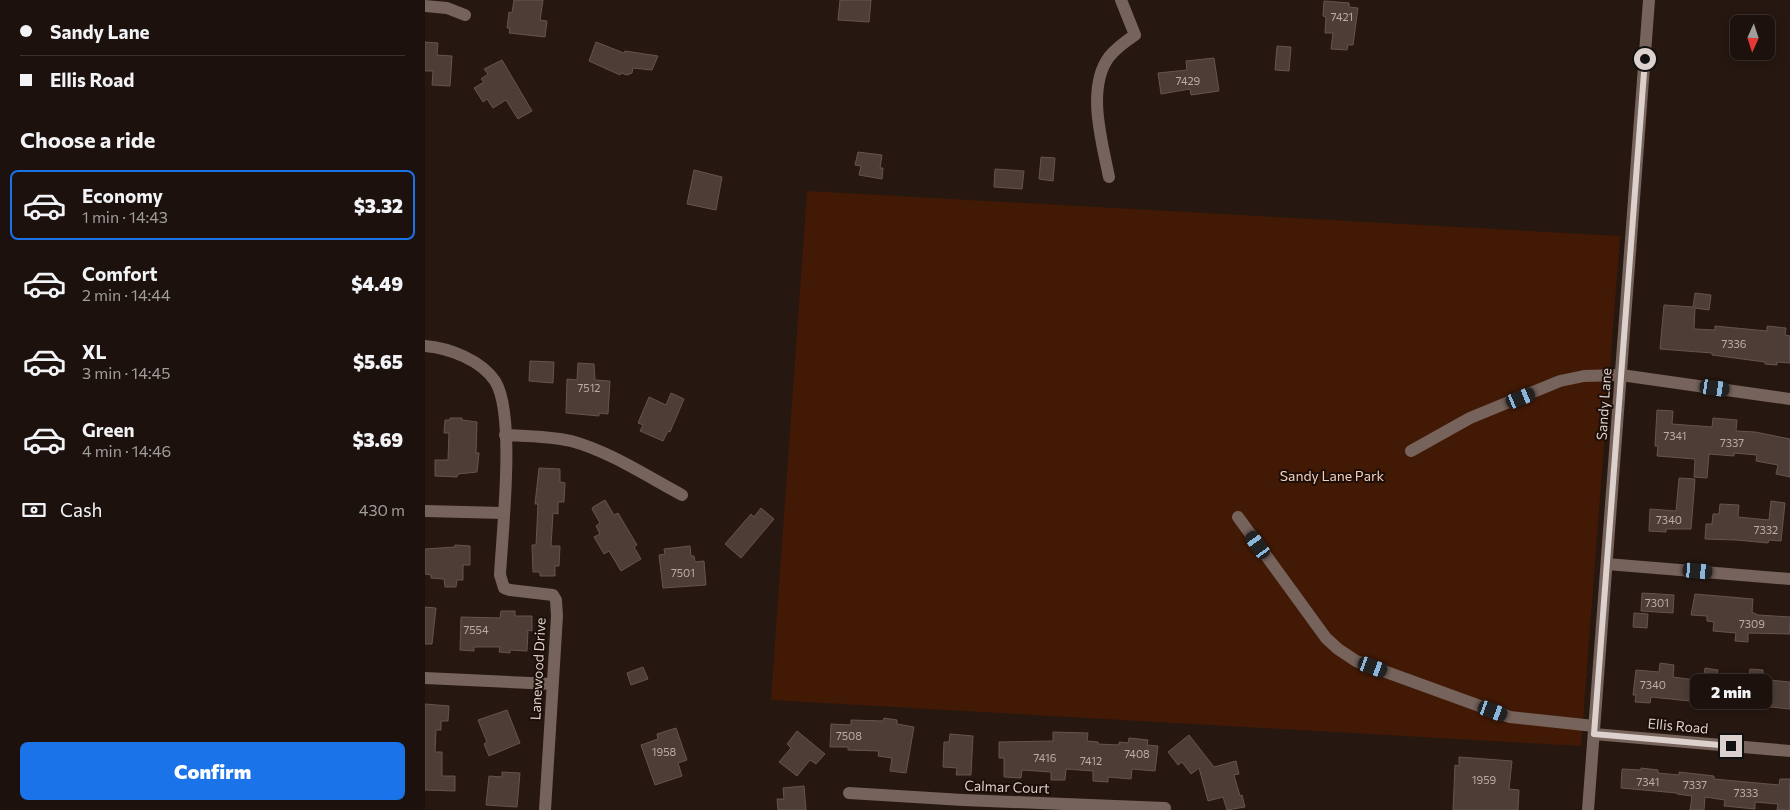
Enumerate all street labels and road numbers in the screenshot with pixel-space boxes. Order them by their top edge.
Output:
street label: Sandy Lane [1592,367,1615,441]
street label: Lanewood Drive [526,617,549,721]
street label: Ellis Road [1647,714,1709,737]
street label: Calmar Court [964,777,1050,796]

